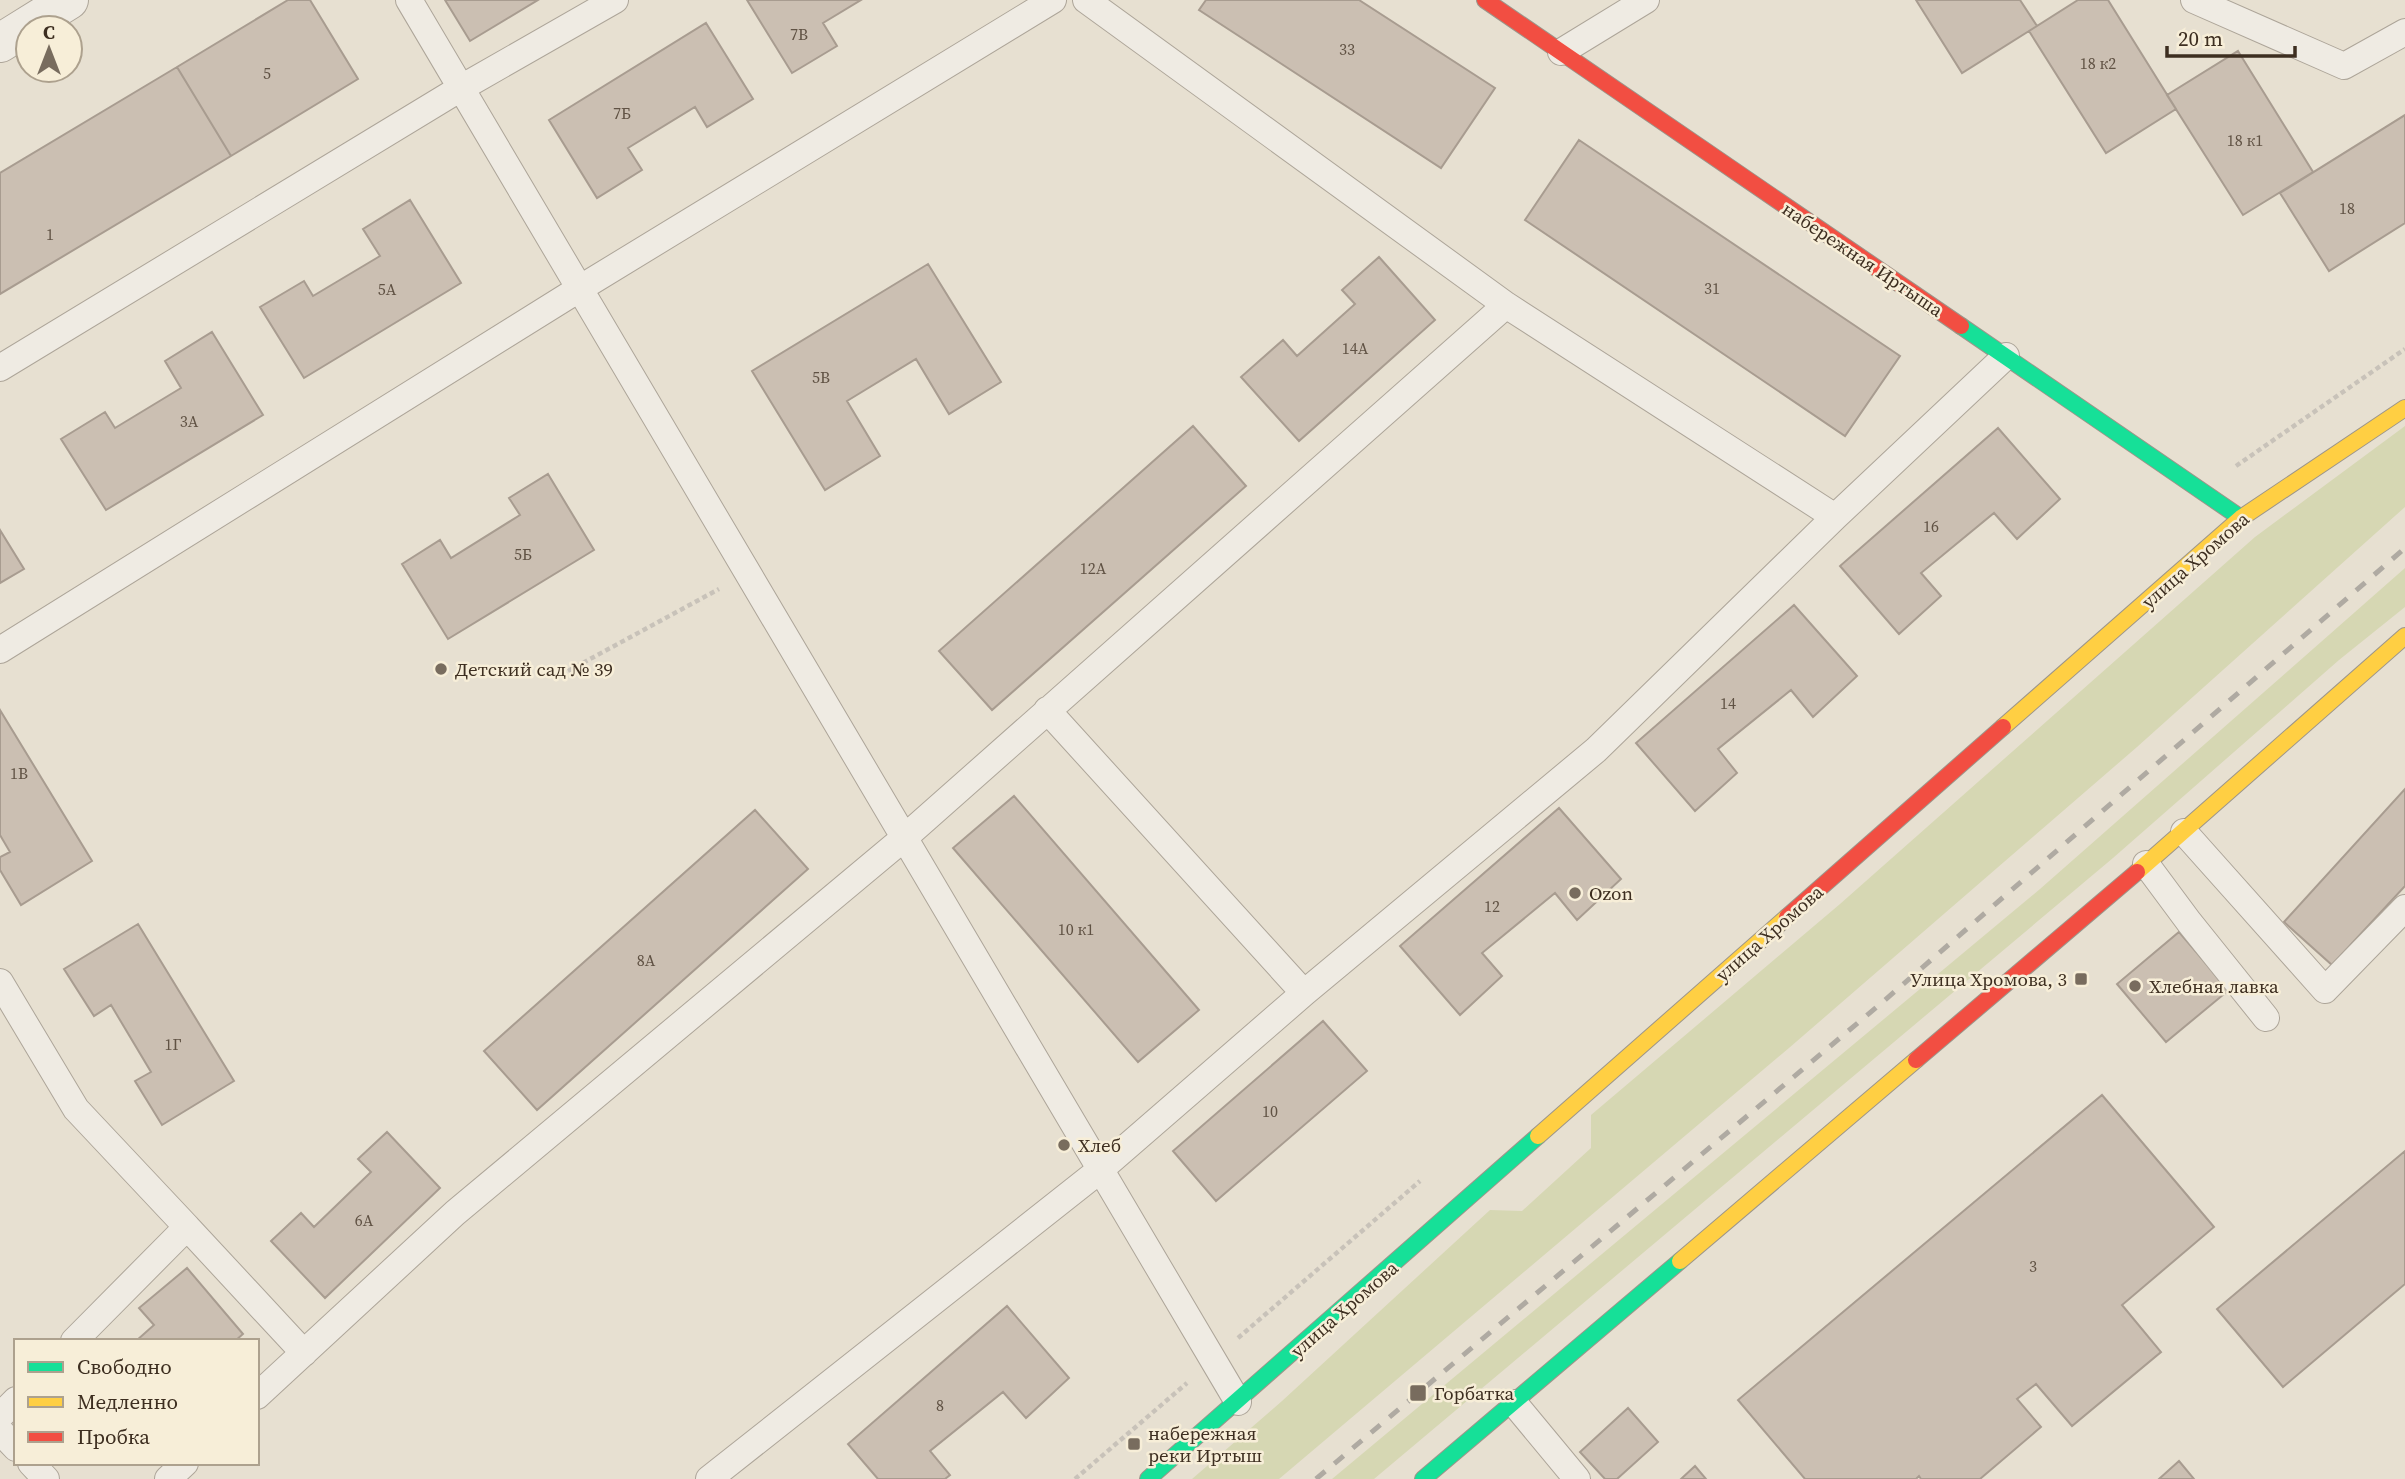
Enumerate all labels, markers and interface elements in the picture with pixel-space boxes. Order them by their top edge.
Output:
north arrow [14,14,84,84]
scale bar [2167,14,2295,58]
text: С [43,19,55,45]
house number: 7В [790,23,808,45]
text: 20 m [2178,24,2223,53]
house number: 33 [1339,38,1355,60]
house number: 18 к2 [2080,52,2116,74]
house number: 5 [263,62,271,84]
house number: 7Б [613,102,631,124]
house number: 18 к1 [2227,129,2263,151]
street label: набережная Иртыша [1777,195,1949,323]
house number: 18 [2339,197,2355,219]
house number: 1 [46,223,54,245]
house number: 31 [1704,277,1720,299]
house number: 5А [378,278,397,300]
house number: 14А [1342,337,1369,359]
house number: 5В [812,366,830,388]
house number: 3А [180,410,199,432]
street label: улица Хромова [2136,506,2255,614]
house number: 16 [1923,515,1939,537]
house number: 5Б [514,543,532,565]
house number: 12А [1080,557,1107,579]
place label: Детский сад № 39 [455,656,613,682]
marker: Детский сад № 39 [433,661,449,677]
house number: 14 [1720,692,1736,714]
house number: 1В [10,762,28,784]
street label: улица Хромова [1710,879,1829,987]
place label: Ozon [1589,880,1633,906]
marker: Ozon [1567,885,1583,901]
house number: 12 [1484,895,1500,917]
house number: 10 к1 [1058,918,1094,940]
house number: 8А [637,949,656,971]
place label: Улица Хромова, 3 [1910,966,2067,992]
marker: Улица Хромова, 3 [2073,971,2089,987]
place label: Хлебная лавка [2149,973,2279,999]
marker: Хлебная лавка [2127,978,2143,994]
house number: 1Г [165,1033,182,1055]
house number: 10 [1262,1100,1278,1122]
place label: Хлеб [1078,1132,1121,1158]
marker: Хлеб [1056,1137,1072,1153]
house number: 6А [355,1209,374,1231]
street label: улица Хромова [1285,1255,1404,1363]
house number: 3 [2029,1255,2037,1277]
legend [14,1339,259,1465]
text: Свободно [77,1352,172,1381]
place label: Горбатка [1434,1380,1515,1406]
marker: Горбатка [1408,1383,1428,1403]
text: Медленно [77,1387,178,1416]
house number: 8 [936,1394,944,1416]
place label: набережная реки Иртыш [1148,1420,1262,1468]
text: Пробка [77,1422,150,1451]
marker: набережная реки Иртыш [1126,1436,1142,1452]

